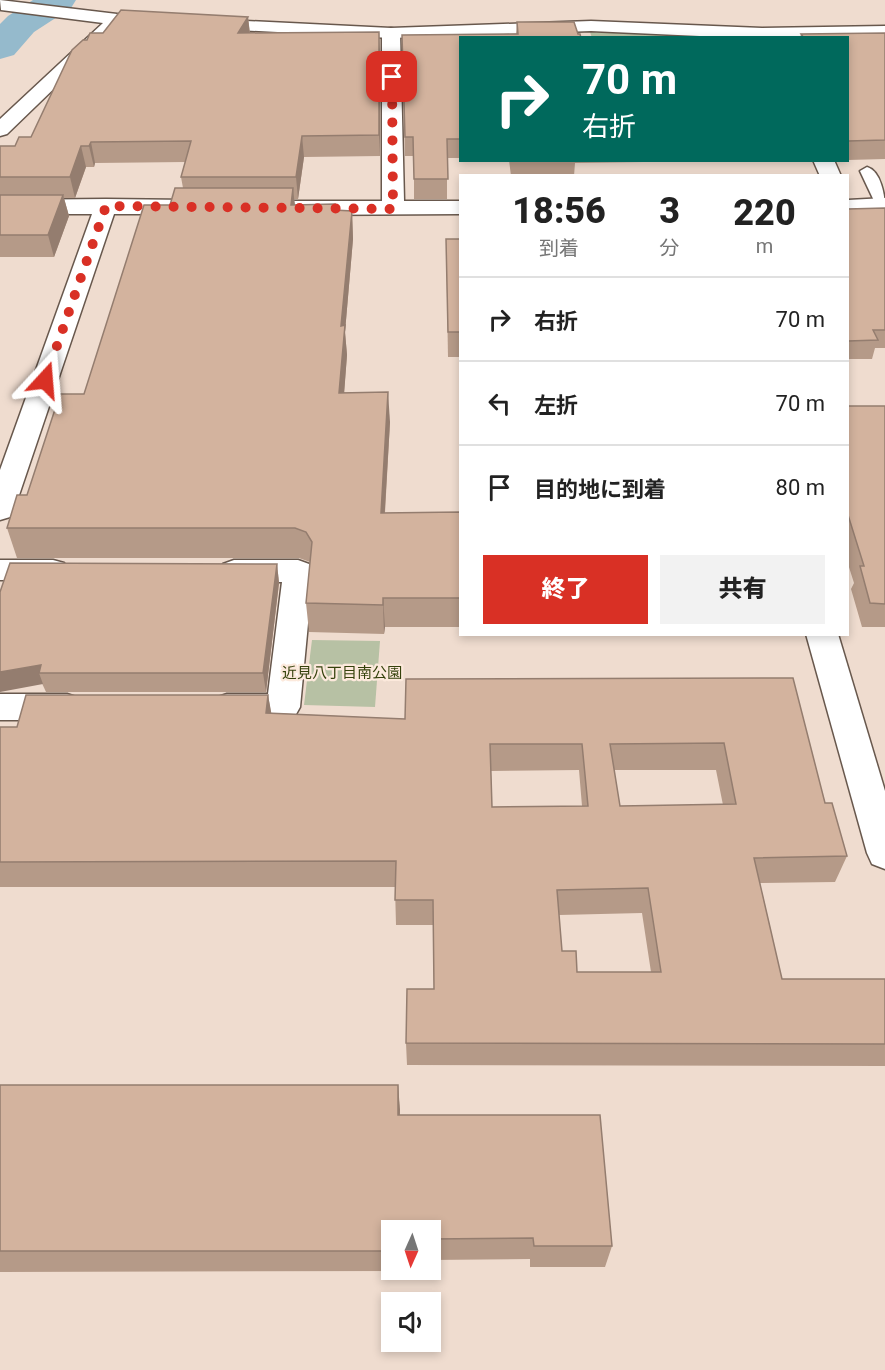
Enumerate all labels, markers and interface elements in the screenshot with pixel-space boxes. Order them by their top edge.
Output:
pin [366,51,417,102]
text: 70 m [582,55,677,104]
icon: arrive [375,60,408,93]
icon: right [483,60,561,138]
text: 右折 [582,111,636,143]
text: 18:56 [512,190,606,232]
text: 3 [659,190,680,232]
text: 220 [733,192,796,234]
text: m [756,234,773,258]
text: 到着 [539,236,579,260]
text: 分 [660,236,680,260]
icon: right [483,303,516,336]
text: 70 m [776,307,825,332]
text: 右折 [534,309,578,334]
position arrow [13,348,77,412]
icon: left [483,387,516,420]
text: 70 m [776,391,825,416]
text: 左折 [534,393,578,418]
icon: arrive [483,471,516,504]
text: 80 m [776,475,825,500]
text: 目的地に到着 [534,477,666,502]
button: 終了 [483,555,648,624]
button: 共有 [660,555,825,624]
park label: 近見八丁目南公園 [282,664,402,682]
north arrow [381,1220,441,1280]
map controls [381,1220,441,1352]
button: sound [381,1292,441,1352]

